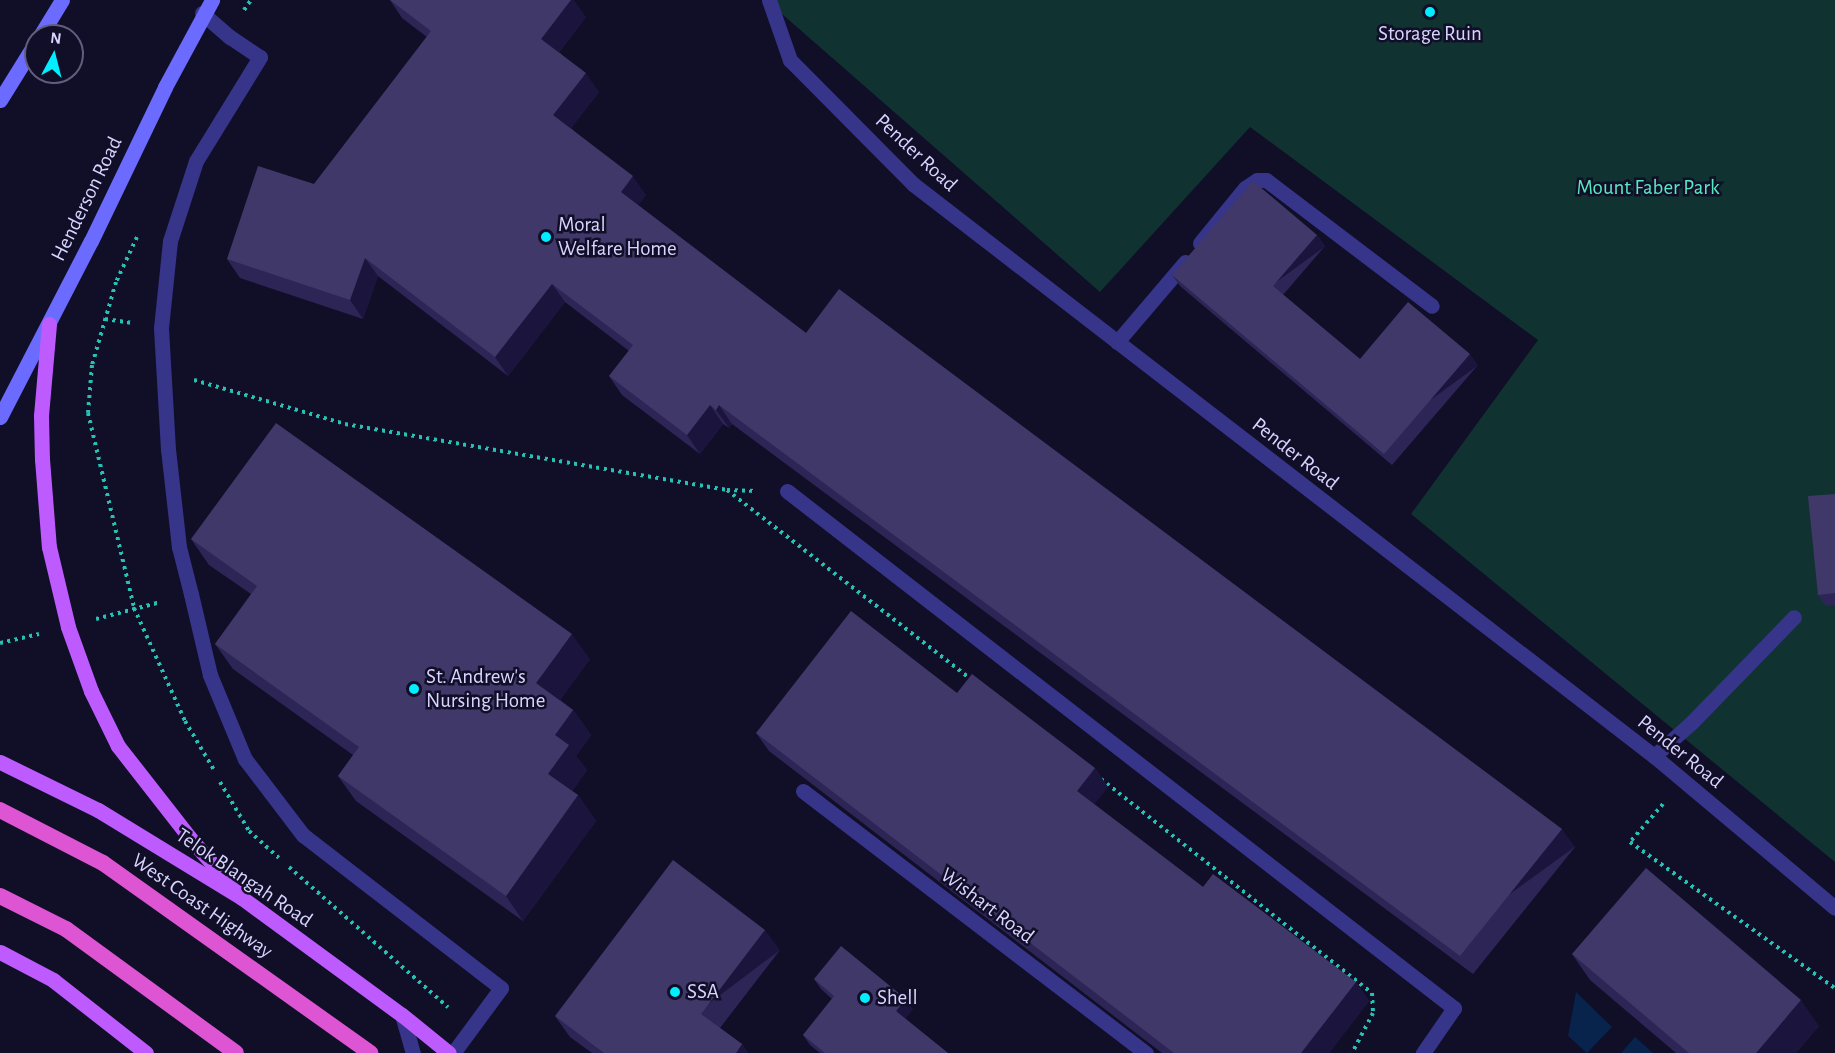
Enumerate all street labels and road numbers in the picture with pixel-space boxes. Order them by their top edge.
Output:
street label: Pender Road [870,109,962,197]
street label: Henderson Road [46,132,128,266]
street label: Pender Road [1247,412,1343,496]
street label: Pender Road [1632,710,1728,794]
street label: Telok Blangah Road [171,823,317,933]
street label: West Coast Highway [127,848,277,964]
street label: Wishart Road [935,863,1039,949]

